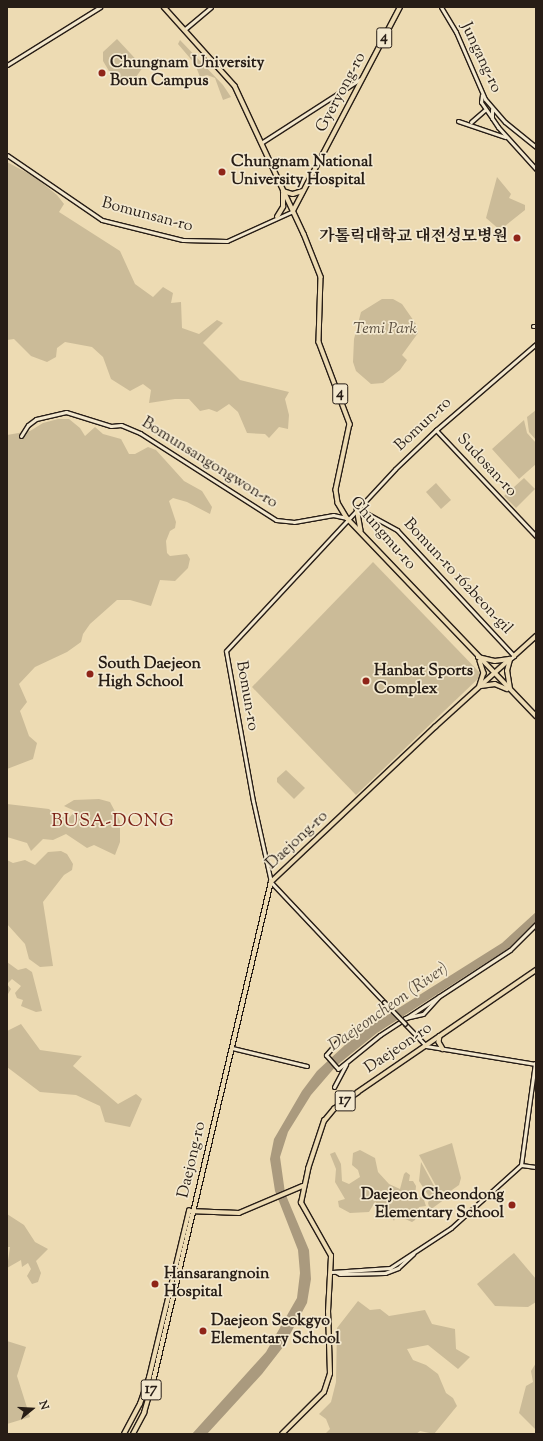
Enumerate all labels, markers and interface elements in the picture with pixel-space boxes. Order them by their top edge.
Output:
street label: Jungang-ro [455,20,505,96]
road number: 4 [376,25,392,51]
street label: Gyeryong-ro [313,50,371,136]
place label: Chungnam University Boun Campus [110,54,264,92]
marker: Chungnam University Boun Campus [97,68,107,78]
place label: Chungnam National University Hospital [231,153,373,191]
marker: Chungnam National University Hospital [216,166,228,178]
street label: Bomunsan-ro [99,195,195,237]
place label: 가톨릭대학교 대전성모병원 [319,228,508,248]
marker: 가톨릭대학교 대전성모병원 [511,232,523,244]
park label: Temi Park [353,320,417,340]
road number: 4 [332,381,348,407]
street label: Bomun-ro [392,394,456,456]
street label: Bomunsangongwon-ro [137,414,281,514]
street label: Sudosan-ro [452,430,520,502]
street label: Chungmu-ro [345,493,419,575]
street label: Bomun-ro 162beon-gil [398,515,516,639]
place label: South Daejeon High School [98,655,201,693]
street label: Bomun-ro [230,660,262,732]
place label: Hanbat Sports Complex [374,662,473,700]
marker: South Daejeon High School [85,669,95,679]
marker: Hanbat Sports Complex [361,676,371,686]
street label: Daejong-ro [263,808,333,874]
district label: BUSA-DONG [51,811,175,833]
water label: Daejeoncheon (River) [325,959,453,1057]
street label: Daejeon-ro [362,1019,436,1079]
road number: 17 [334,1088,356,1114]
street label: Daejong-ro [175,1120,211,1200]
place label: Daejeon Cheondong Elementary School [361,1186,504,1224]
marker: Daejeon Cheondong Elementary School [507,1200,517,1210]
place label: Hansarangnoin Hospital [164,1265,269,1303]
marker: Hansarangnoin Hospital [149,1278,161,1290]
place label: Daejeon Seokgyo Elementary School [211,1312,340,1350]
marker: Daejeon Seokgyo Elementary School [198,1326,208,1336]
road number: 17 [140,1377,162,1403]
north arrow [12,1389,52,1429]
text: N [34,1399,52,1412]

